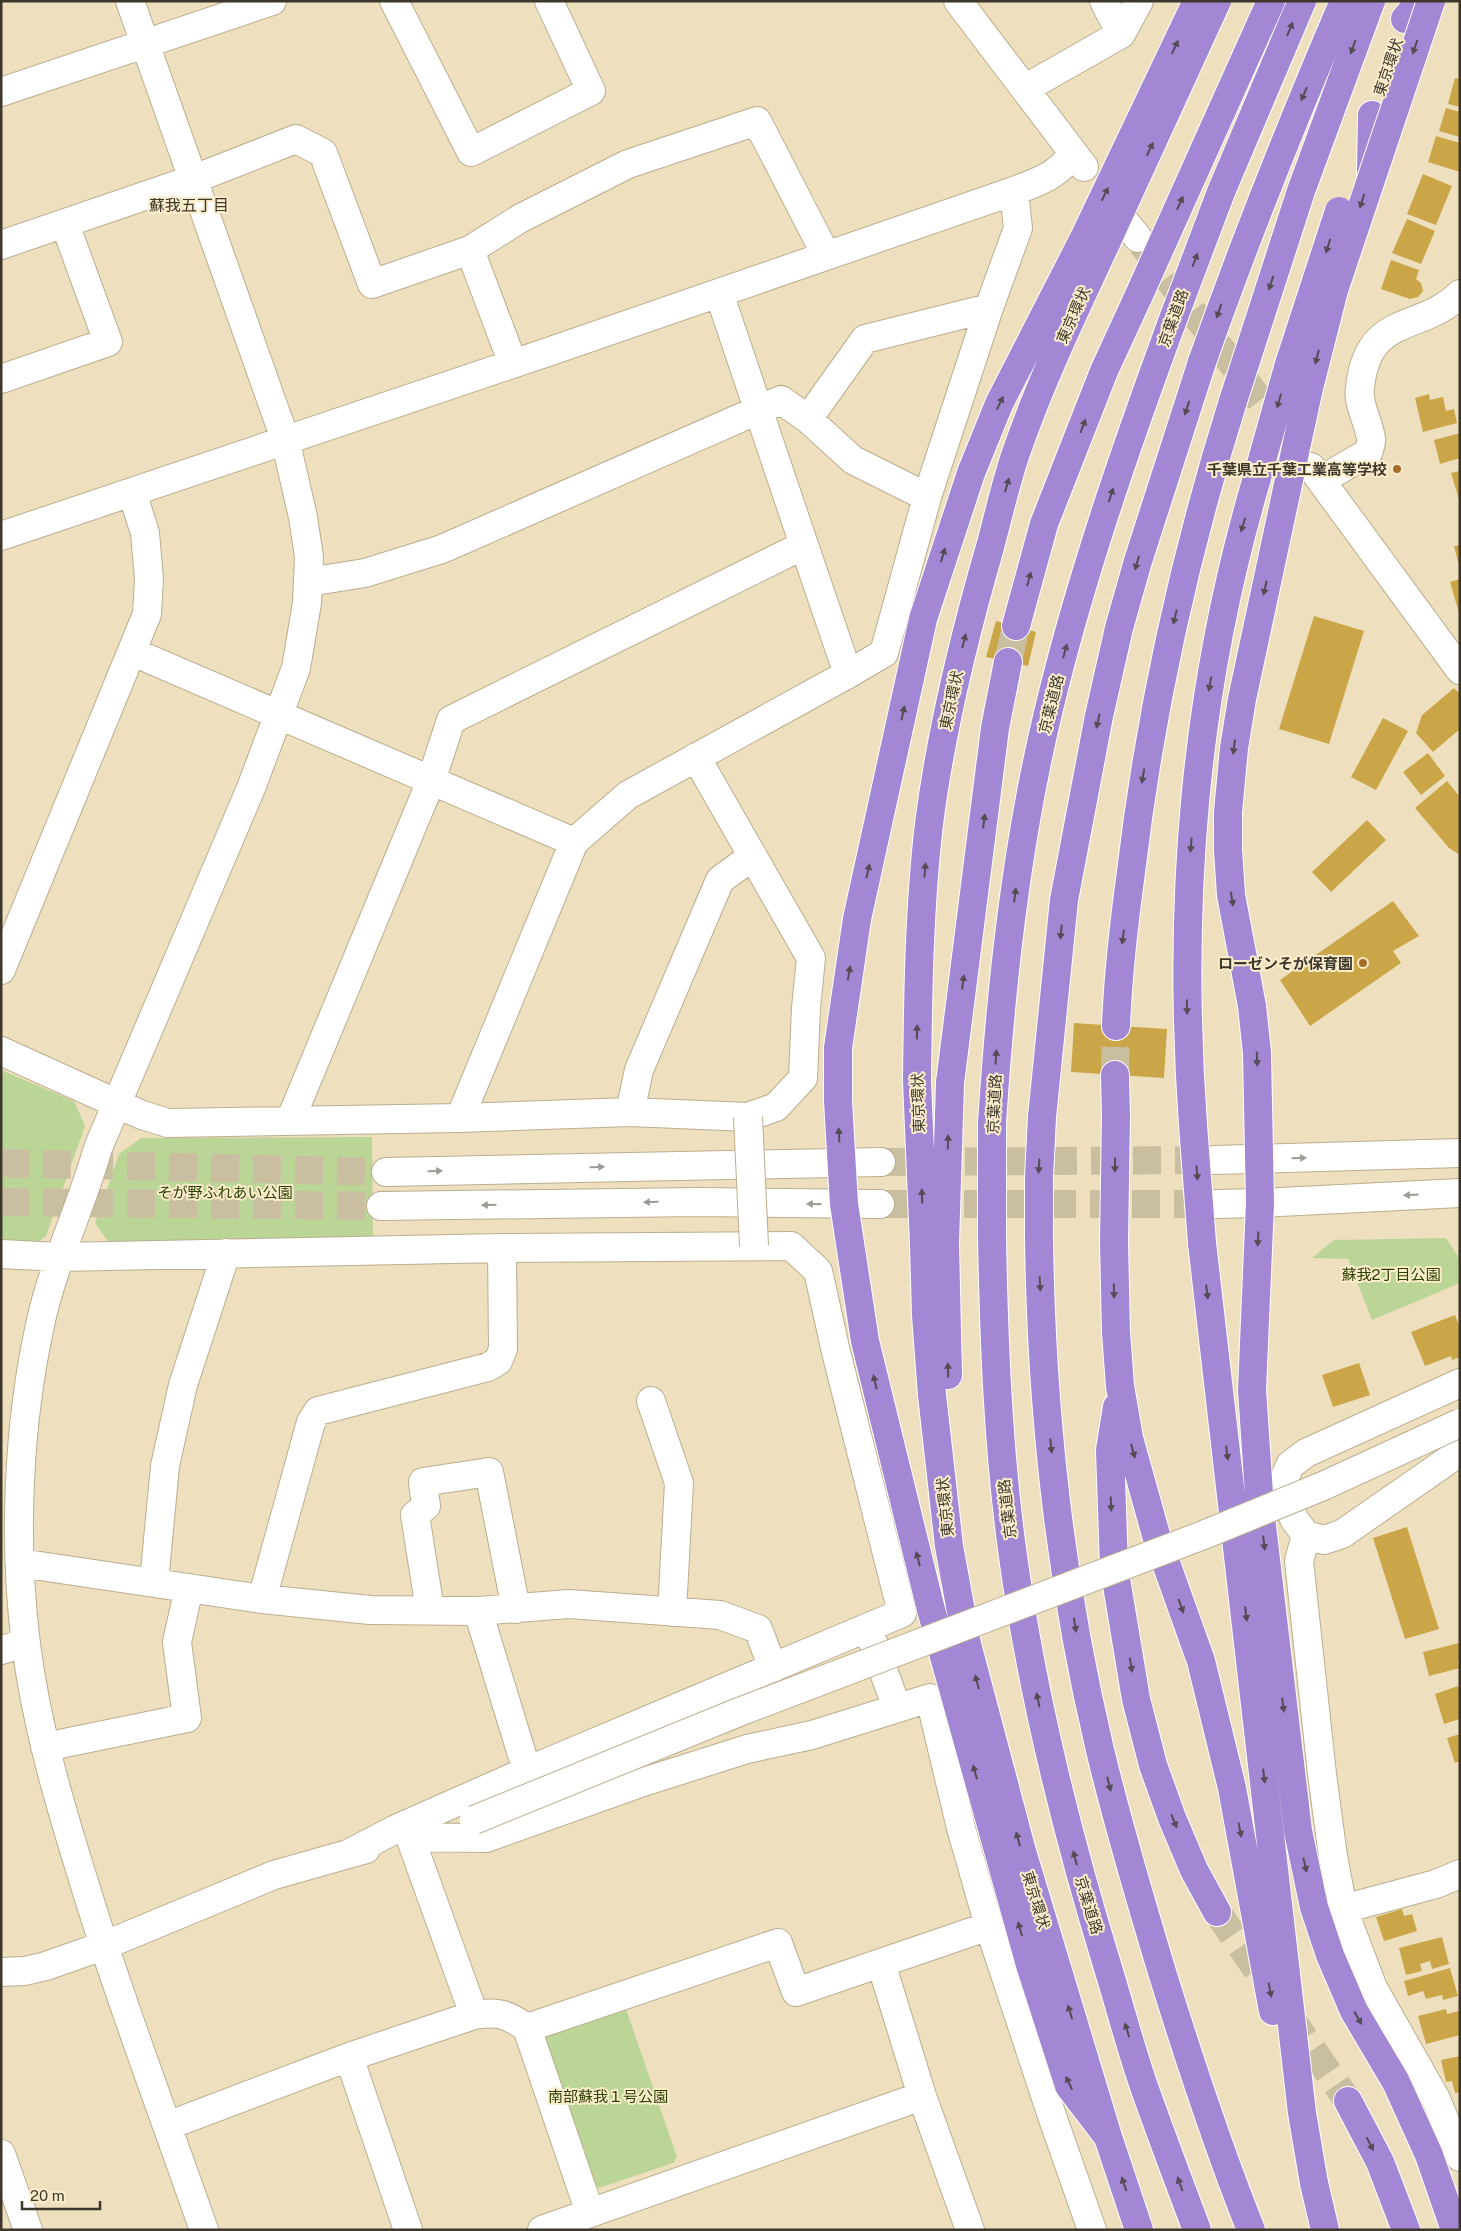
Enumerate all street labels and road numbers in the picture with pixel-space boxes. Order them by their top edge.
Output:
street label: 東京環状 [1370,36,1406,98]
street label: 東京環状 [1053,284,1093,346]
street label: 京葉道路 [1155,287,1191,349]
street label: 東京環状 [936,669,966,731]
street label: 京葉道路 [1035,673,1067,735]
street label: 東京環状 [908,1073,928,1133]
street label: 京葉道路 [984,1074,1004,1134]
street label: 東京環状 [933,1476,957,1538]
street label: 京葉道路 [995,1478,1019,1540]
street label: 東京環状 [1019,1869,1053,1931]
street label: 京葉道路 [1072,1874,1106,1936]

